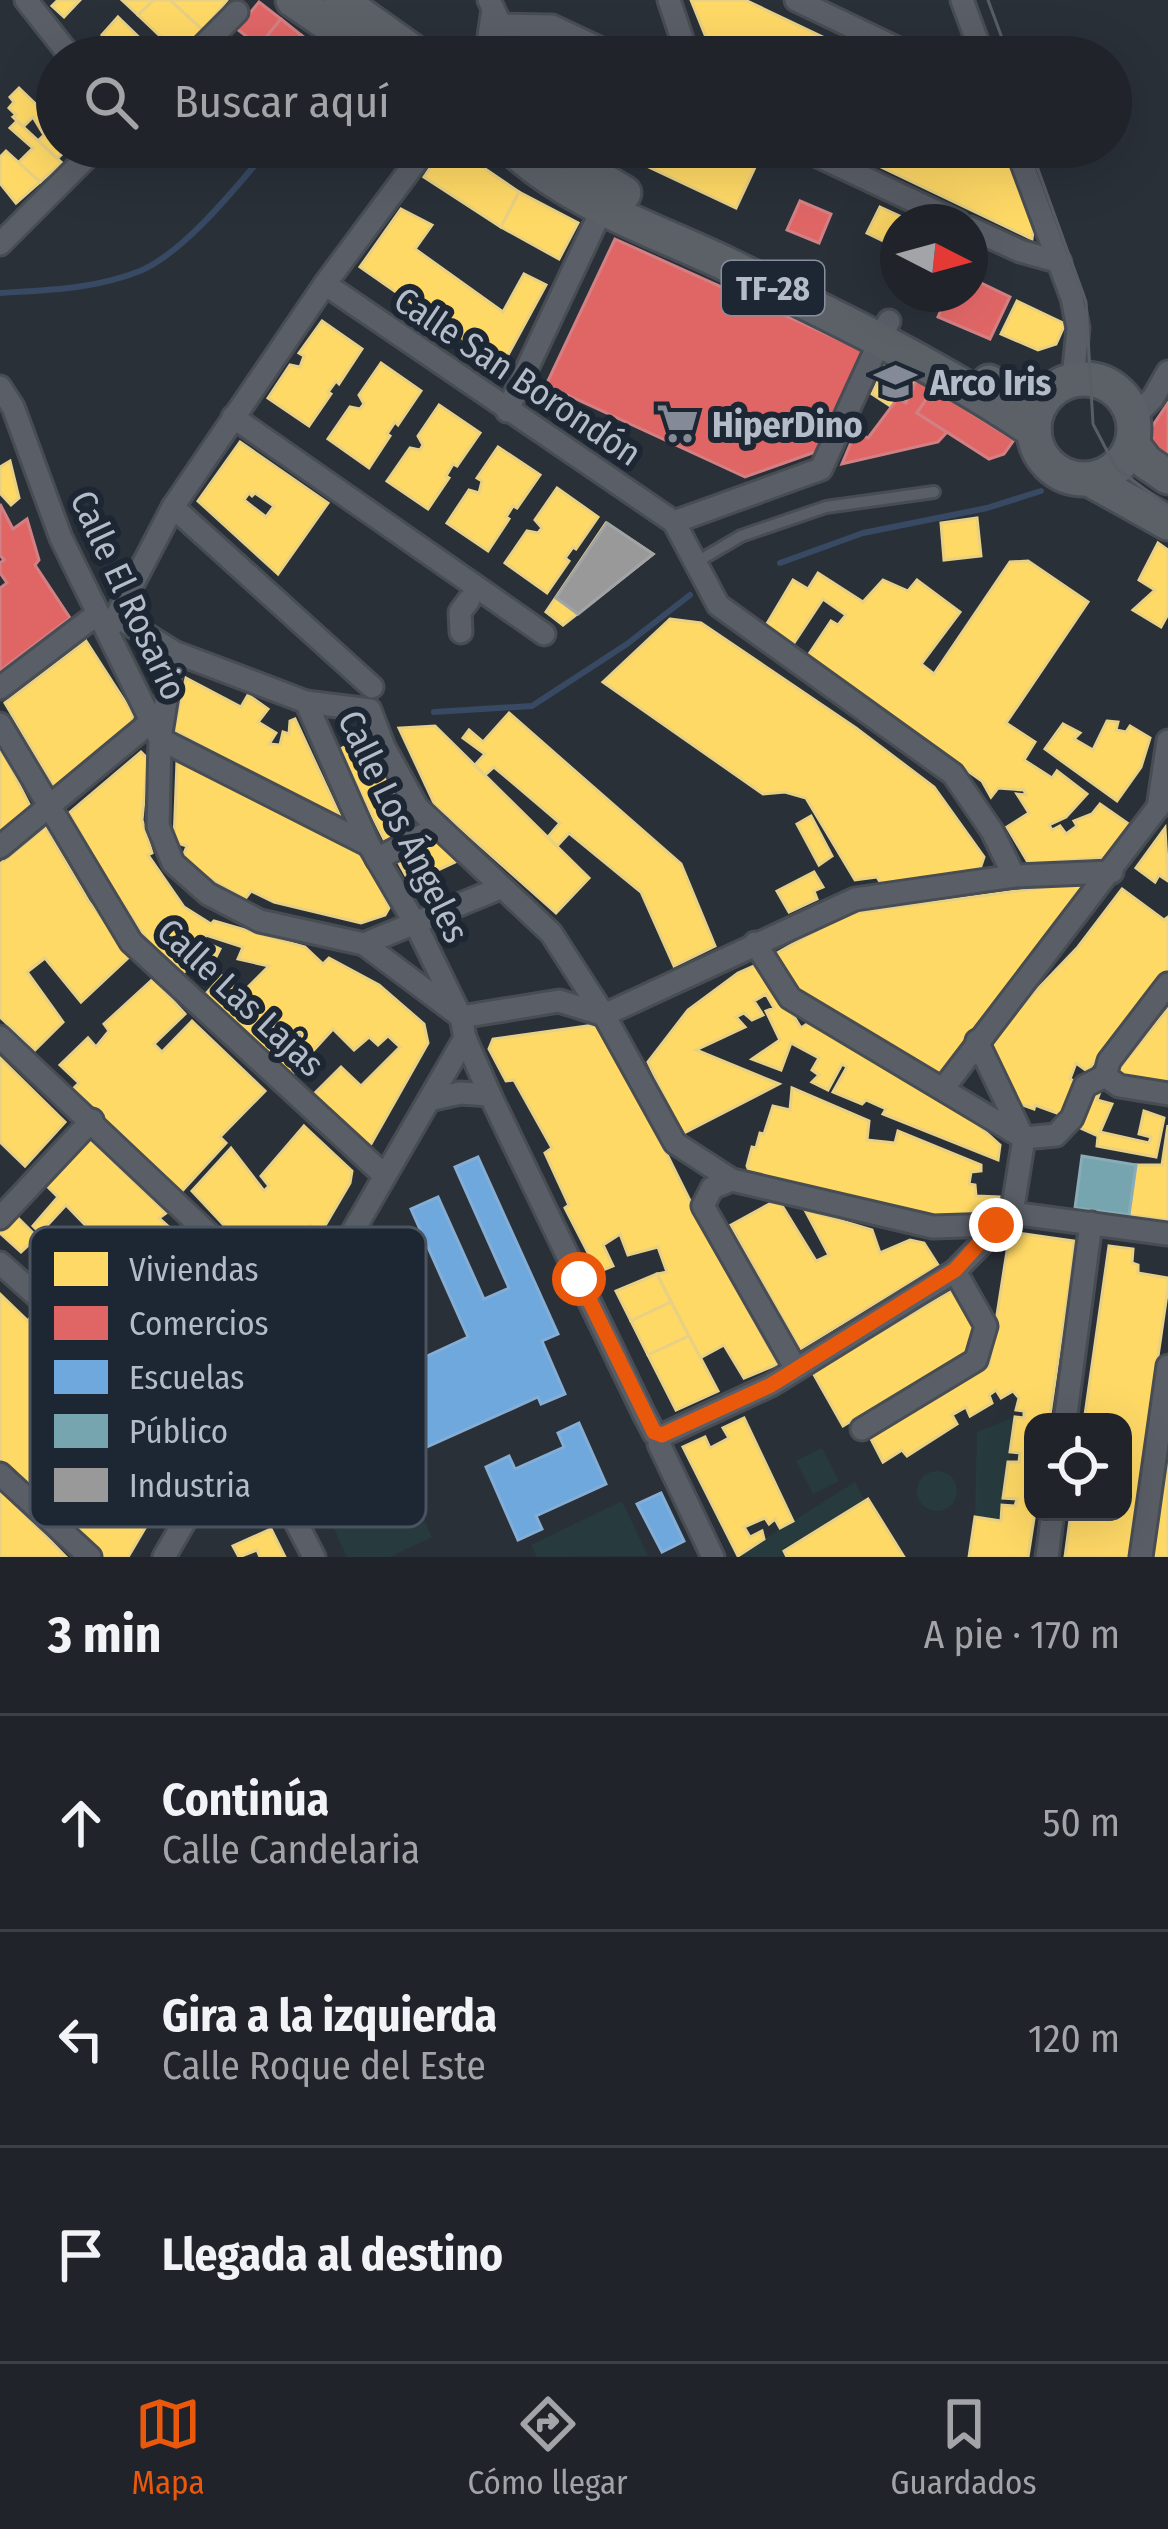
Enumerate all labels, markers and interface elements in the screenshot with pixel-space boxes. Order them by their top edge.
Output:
search box [36,36,1132,168]
icon: search [78,69,144,135]
text: Buscar aquí [174,75,390,129]
north arrow [880,204,988,312]
road number: TF-28 [722,261,824,315]
street label: Calle San Borondón [386,278,649,476]
school or university icon: Arco Iris [873,359,919,405]
place label: Arco Iris [929,361,1052,405]
supermarket icon: HiperDino [655,401,701,447]
place label: HiperDino [712,403,863,447]
street label: Calle El Rosario [60,484,196,707]
street label: Calle Los Ángeles [328,703,479,950]
street label: Calle Las Lajas [148,909,333,1086]
route end [969,1198,1023,1252]
legend [30,1227,426,1527]
text: Viviendas [129,1250,259,1290]
route start [552,1252,606,1306]
text: Comercios [129,1304,269,1344]
text: Escuelas [129,1358,244,1398]
text: Público [129,1412,228,1452]
map controls [1024,1413,1132,1521]
button: locate [1024,1413,1132,1521]
text: Industria [129,1466,251,1506]
text: 3 min [48,1604,162,1666]
text: A pie · 170 m [924,1612,1120,1658]
text: Continúa [162,1773,329,1827]
icon: ahead [48,1790,114,1856]
text: 50 m [1043,1800,1120,1846]
text: Calle Candelaria [162,1827,420,1873]
text: Gira a la izquierda [162,1989,497,2043]
icon: left [48,2006,114,2072]
text: 120 m [1028,2016,1120,2062]
text: Calle Roque del Este [162,2043,486,2089]
icon: arrive [48,2222,114,2288]
text: Llegada al destino [162,2228,503,2282]
tab: Mapa [131,2391,205,2503]
tab: Cómo llegar [468,2391,628,2503]
tab: Guardados [891,2391,1037,2503]

